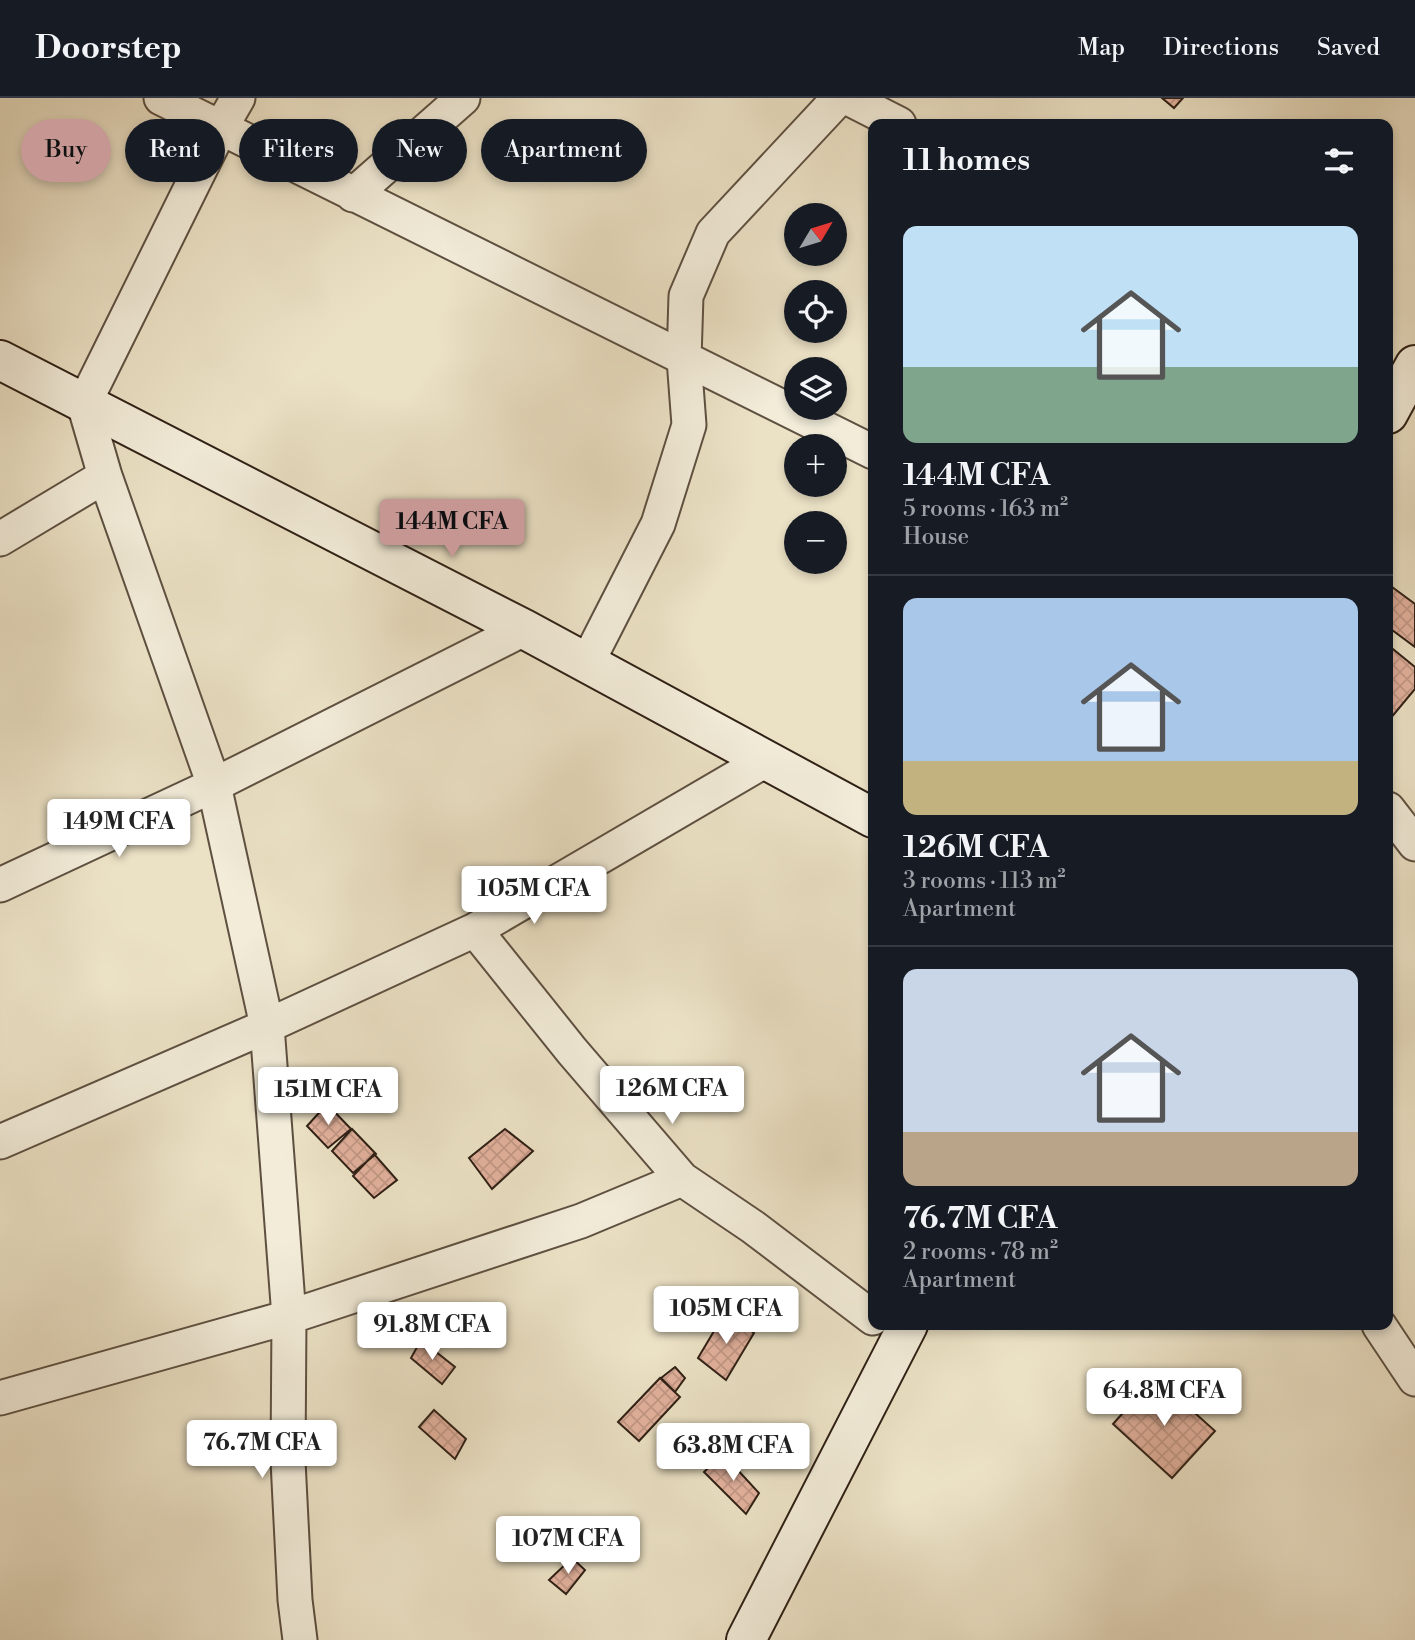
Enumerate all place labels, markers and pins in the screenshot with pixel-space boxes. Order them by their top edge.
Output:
pin: 144M CFA [380,500,524,559]
pin: 149M CFA [47,800,191,859]
pin: 105M CFA [462,866,606,926]
pin: 126M CFA [600,1066,744,1126]
pin: 151M CFA [256,1068,400,1127]
pin: 105M CFA [654,1286,798,1346]
pin: 91.8M CFA [352,1302,512,1362]
pin: 64.8M CFA [1084,1368,1244,1428]
pin: 76.7M CFA [182,1420,342,1480]
pin: 63.8M CFA [653,1424,813,1483]
pin: 107M CFA [496,1516,640,1576]

